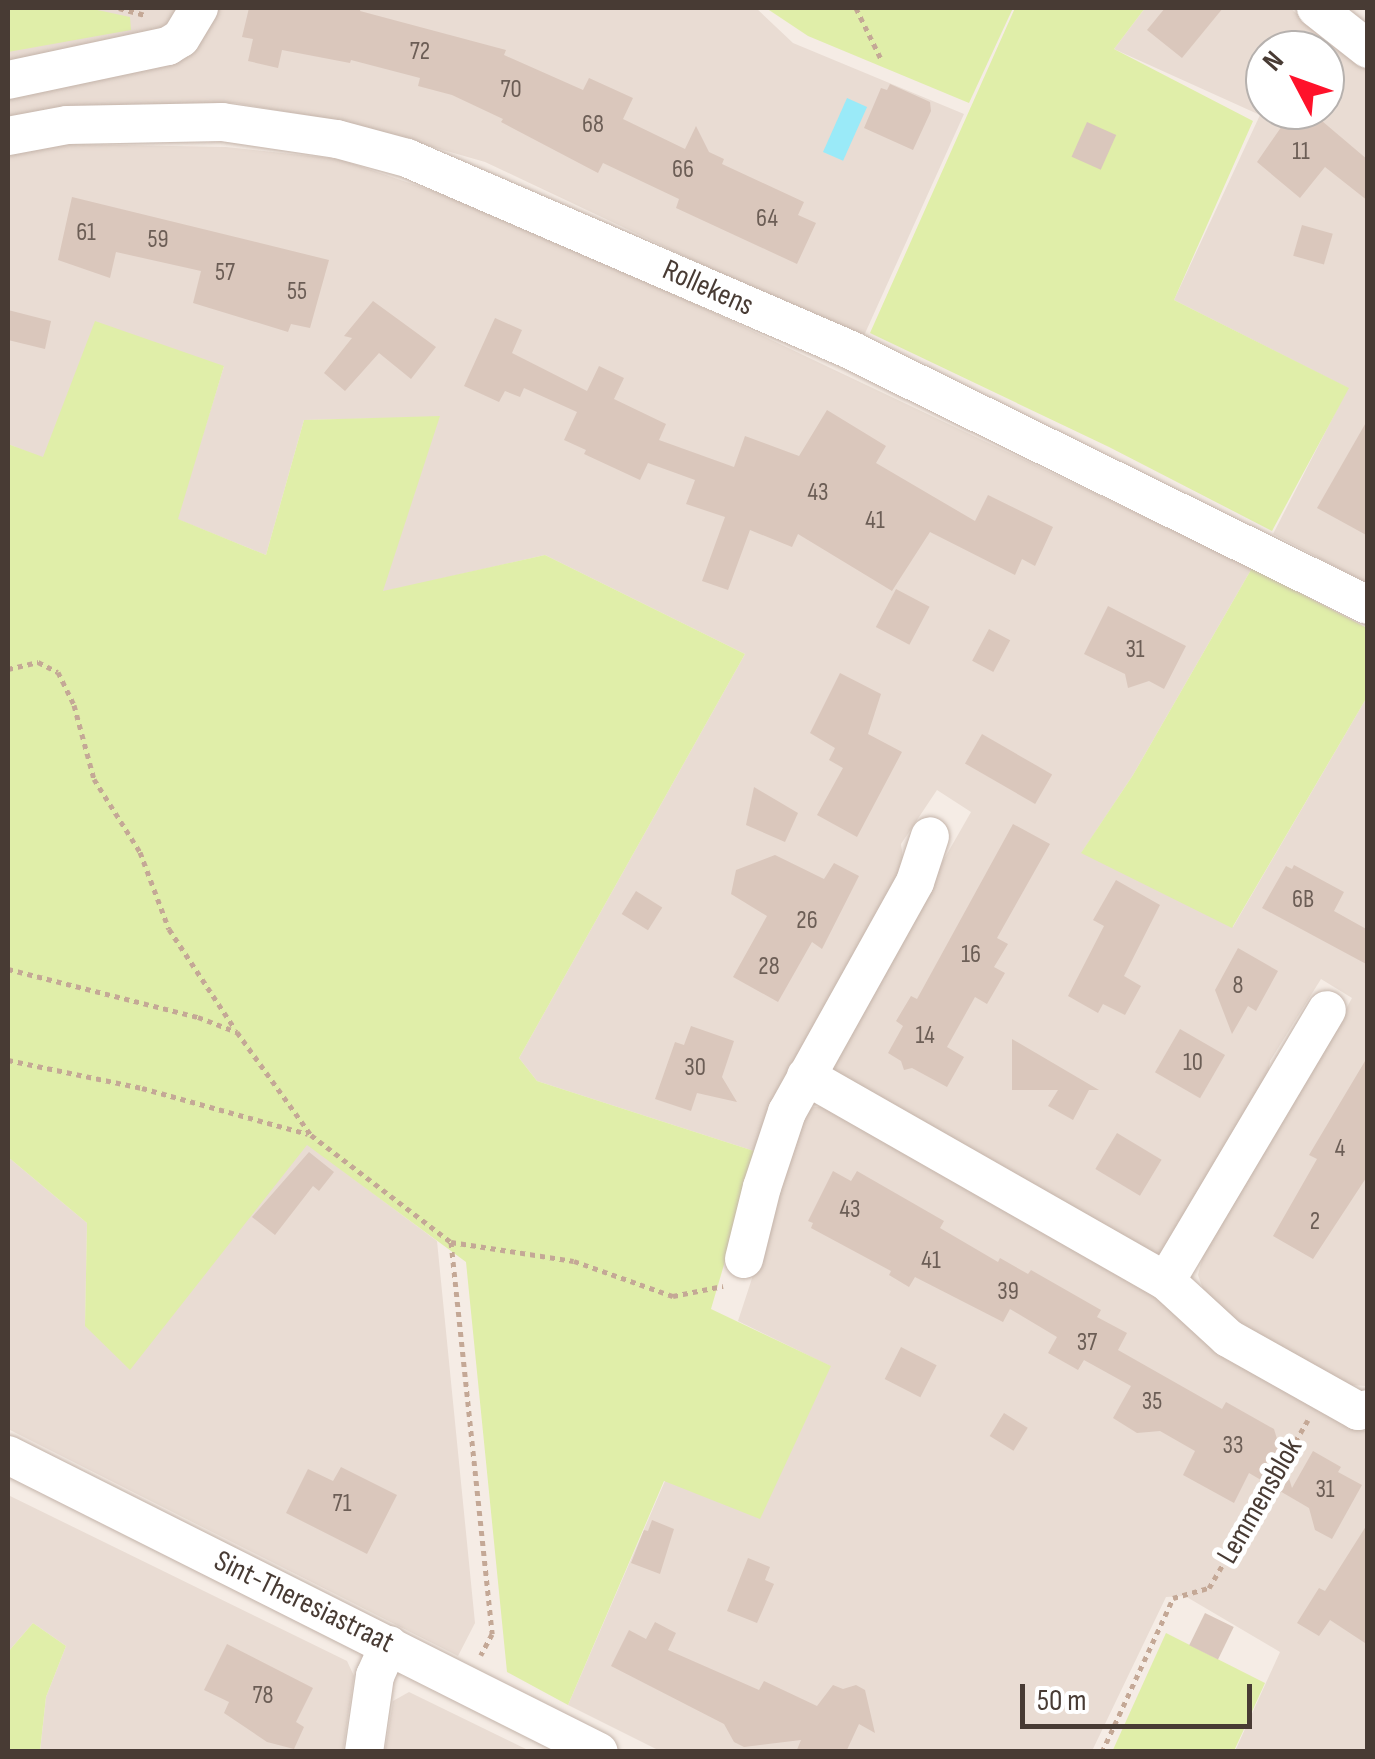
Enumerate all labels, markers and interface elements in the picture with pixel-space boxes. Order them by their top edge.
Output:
north arrow [1245,30,1345,130]
house number: 72 [410,37,430,67]
text: N [1256,45,1291,78]
house number: 70 [500,75,522,105]
house number: 68 [582,110,604,140]
house number: 11 [1292,137,1310,167]
house number: 66 [672,155,694,185]
house number: 64 [756,204,778,234]
house number: 61 [76,218,96,248]
house number: 59 [147,225,169,255]
street label: Rollekens [657,252,759,324]
house number: 57 [215,258,235,288]
house number: 55 [287,277,307,307]
house number: 43 [807,478,829,508]
house number: 41 [865,506,885,536]
house number: 31 [1125,635,1145,665]
house number: 6B [1292,885,1314,915]
house number: 26 [796,906,818,936]
house number: 16 [961,940,981,970]
house number: 28 [758,952,780,982]
house number: 8 [1233,971,1243,1001]
house number: 14 [915,1021,935,1051]
house number: 10 [1183,1048,1203,1078]
house number: 30 [684,1053,706,1083]
house number: 4 [1335,1134,1345,1164]
house number: 43 [839,1195,861,1225]
house number: 2 [1310,1207,1320,1237]
house number: 41 [921,1246,941,1276]
house number: 39 [997,1277,1019,1307]
house number: 37 [1077,1328,1097,1358]
house number: 35 [1142,1387,1162,1417]
house number: 33 [1223,1431,1243,1461]
street label: Lemmensblok [1210,1432,1310,1570]
house number: 31 [1315,1475,1335,1505]
house number: 71 [333,1489,351,1519]
street label: Sint-Theresiastraat [208,1543,400,1661]
scale bar [1025,1664,1258,1726]
house number: 78 [253,1681,273,1711]
text: 50 m [1037,1683,1086,1719]

